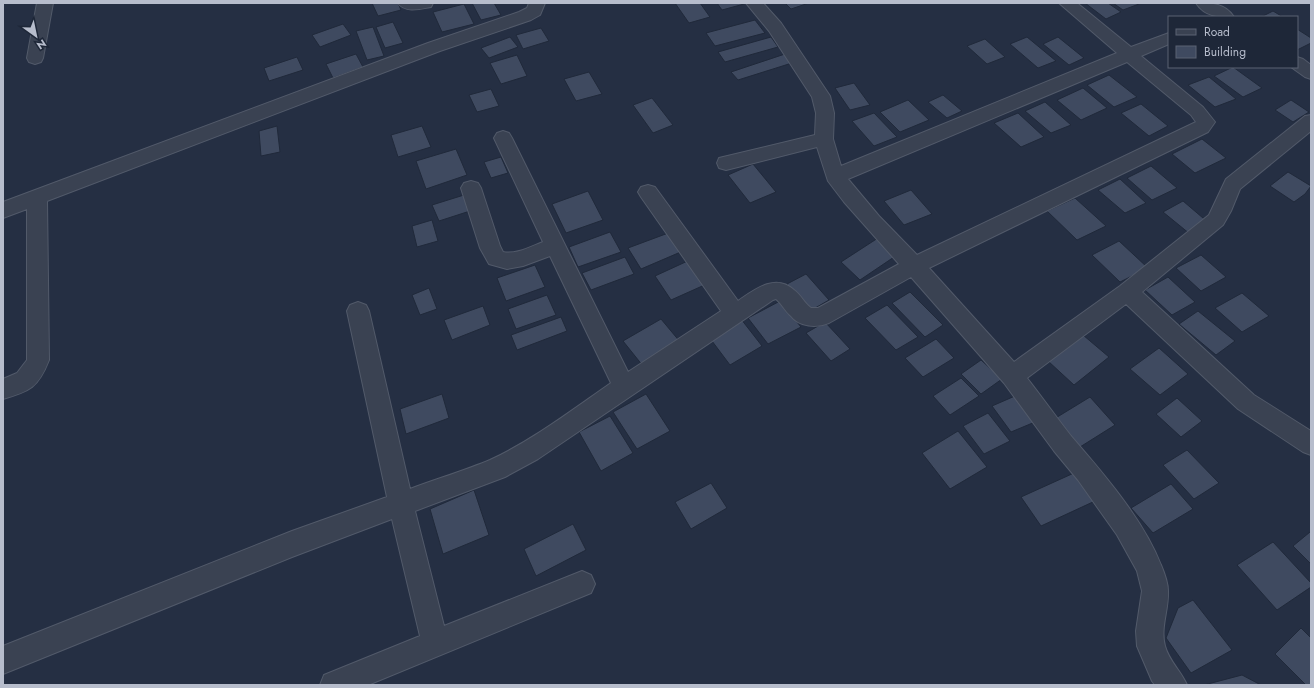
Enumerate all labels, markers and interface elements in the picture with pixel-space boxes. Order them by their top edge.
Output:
north arrow [16,16,56,56]
legend [1168,16,1298,68]
text: Road [1204,23,1230,41]
text: N [33,35,49,53]
text: Building [1204,43,1246,61]

